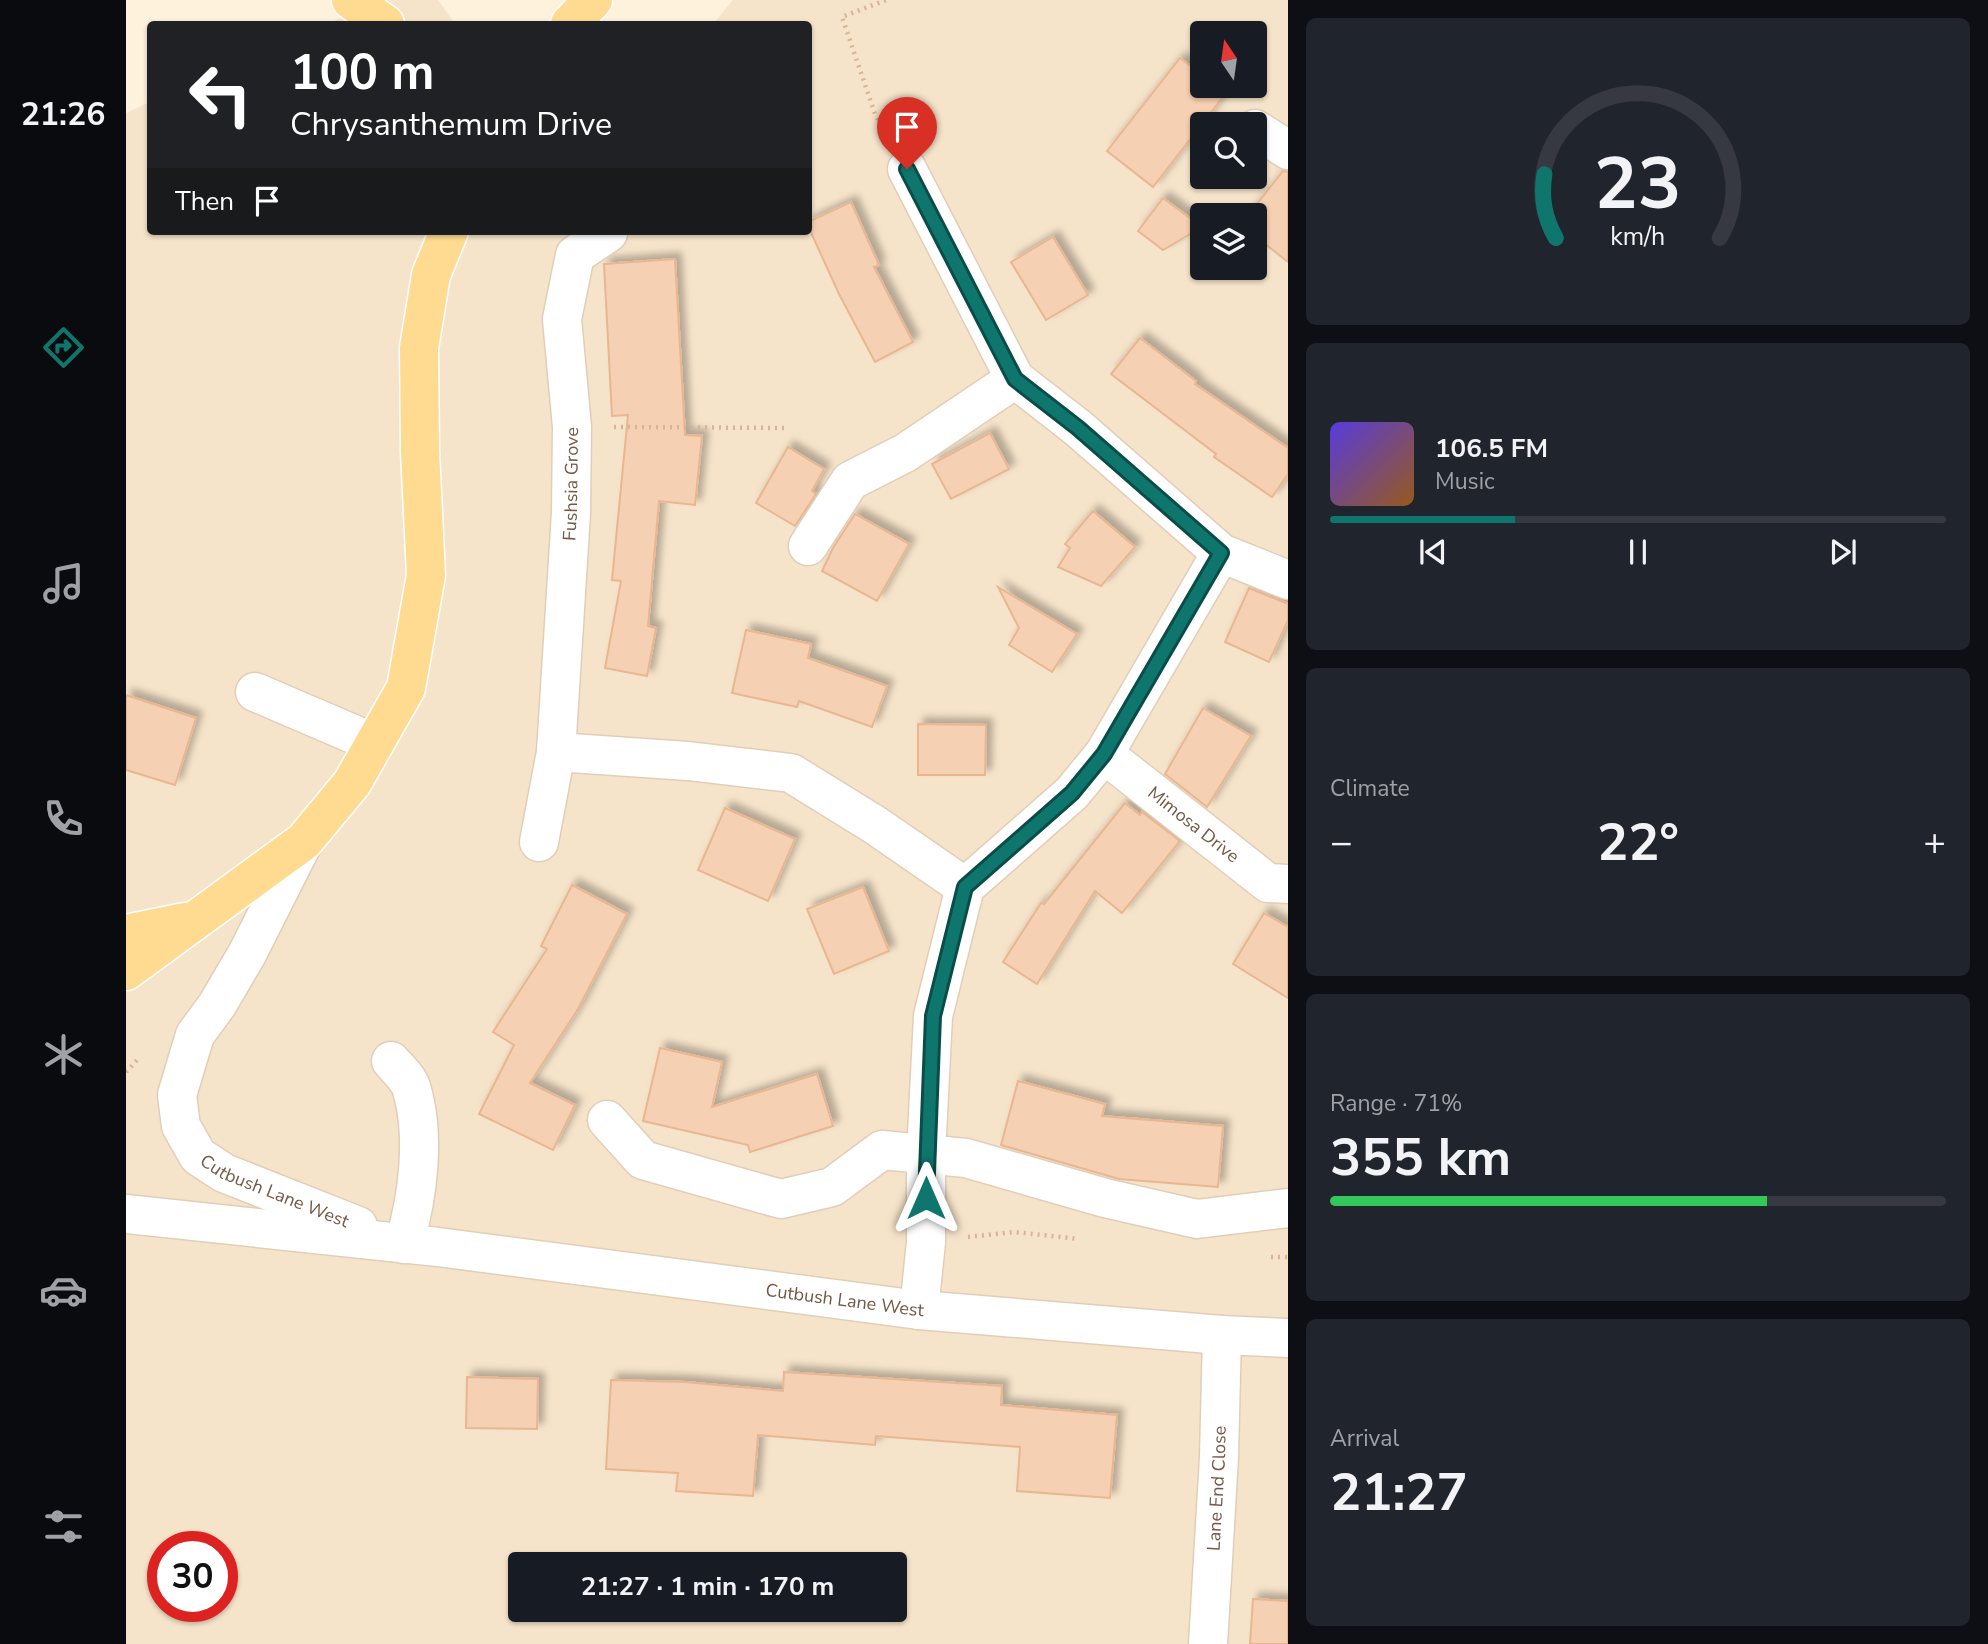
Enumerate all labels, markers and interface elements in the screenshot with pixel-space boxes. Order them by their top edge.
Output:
north arrow [1190,21,1267,98]
map controls [1190,21,1267,280]
text: 100 m [290,39,434,106]
icon: left [175,49,266,140]
text: 21:26 [21,93,105,136]
pin [877,97,937,169]
text: Chrysanthemum Drive [290,103,612,146]
icon: arrive [888,108,926,146]
button: search [1190,112,1267,189]
text: 23 [1594,134,1682,234]
icon: arrive [248,182,286,220]
text: Then [175,184,234,219]
button: layers [1190,203,1267,280]
text: km/h [1610,219,1666,253]
icon: directions [39,323,88,372]
street label: Fushsia Grove [557,427,584,542]
text: 106.5 FM [1435,431,1548,466]
text: Music [1435,466,1495,497]
icon: previous [1414,533,1452,571]
icon: pause [1619,533,1657,571]
icon: next [1824,533,1862,571]
icon: music [39,559,88,608]
text: Climate [1330,773,1410,804]
street label: Mimosa Drive [1143,781,1244,868]
icon: phone [39,794,88,843]
text: 22° [1597,807,1679,878]
text: − [1330,817,1353,868]
text: + [1923,817,1946,868]
icon: climate [39,1030,88,1079]
text: Range · 71% [1330,1088,1462,1119]
text: 355 km [1330,1122,1511,1193]
street label: Cutbush Lane West [196,1149,353,1233]
position arrow [889,1161,963,1235]
icon: car [39,1266,88,1315]
street label: Cutbush Lane West [764,1278,926,1322]
text: Arrival [1330,1423,1399,1454]
street label: Lane End Close [1202,1425,1232,1552]
text: 21:27 [1330,1457,1468,1528]
icon: filters [39,1502,88,1551]
speed limit sign: 30 [147,1531,238,1622]
text: 21:27 · 1 min · 170 m [581,1569,834,1604]

